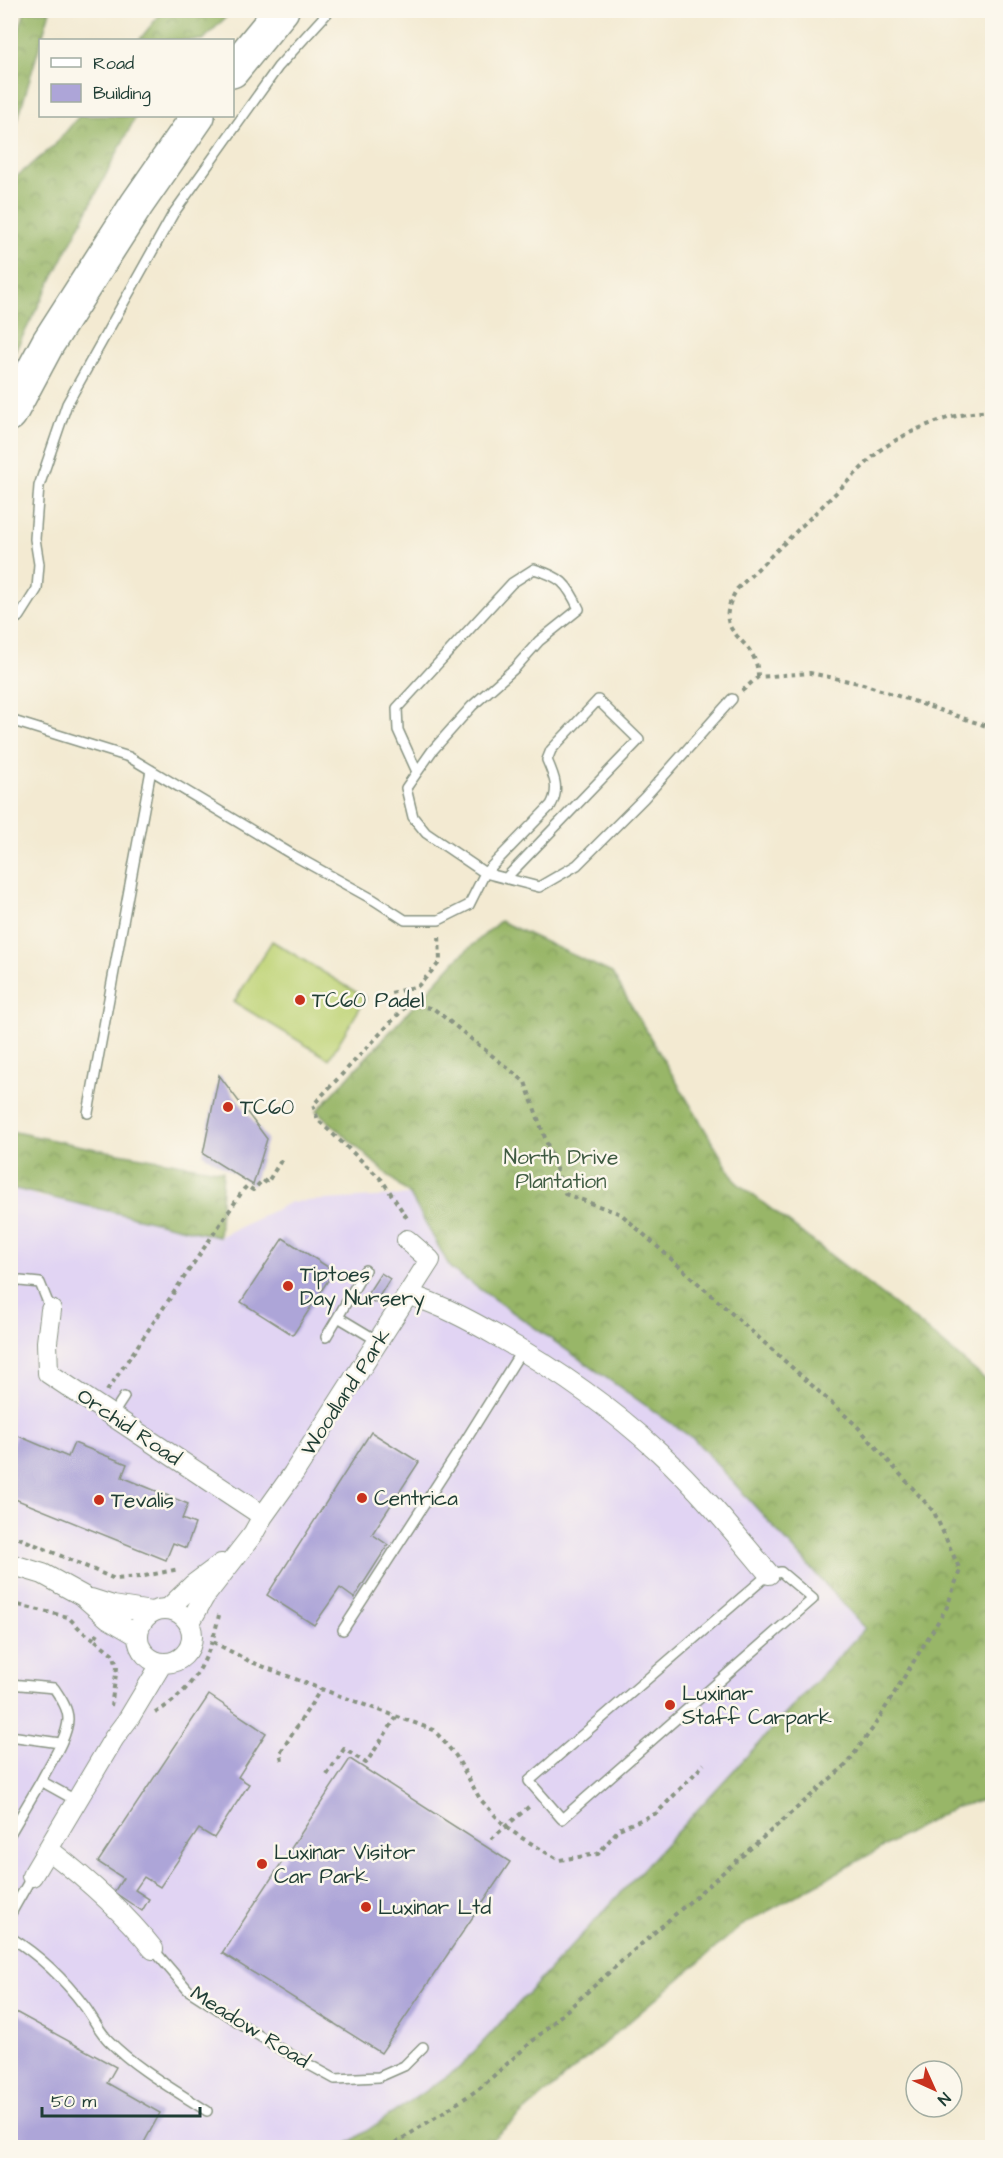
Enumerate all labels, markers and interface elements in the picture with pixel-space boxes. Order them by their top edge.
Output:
legend [39,39,234,117]
text: Road [93,51,134,76]
text: Building [93,81,151,107]
place label: TC60 Padel [312,986,424,1015]
marker: TC60 Padel [293,993,307,1007]
place label: TC60 [240,1093,294,1122]
marker: TC60 [221,1100,235,1114]
park label: North Drive Plantation [504,1143,618,1196]
place label: Tiptoes Day Nursery [300,1260,425,1315]
marker: Tiptoes Day Nursery [281,1279,295,1293]
street label: Woodland Park [294,1323,398,1461]
street label: Orchid Road [71,1381,187,1473]
place label: Centrica [374,1484,458,1513]
place label: Tevalis [111,1486,174,1515]
marker: Centrica [355,1491,369,1505]
marker: Tevalis [92,1493,106,1507]
place label: Luxinar Staff Carpark [682,1679,832,1733]
marker: Luxinar Staff Carpark [663,1698,677,1712]
place label: Luxinar Visitor Car Park [274,1838,416,1891]
marker: Luxinar Visitor Car Park [255,1857,269,1871]
place label: Luxinar Ltd [378,1893,491,1922]
marker: Luxinar Ltd [359,1900,373,1914]
street label: Meadow Road [185,1979,315,2075]
north arrow [904,2059,964,2119]
scale bar [42,2080,200,2118]
text: N [933,2088,955,2110]
text: 50 m [51,2089,96,2114]

